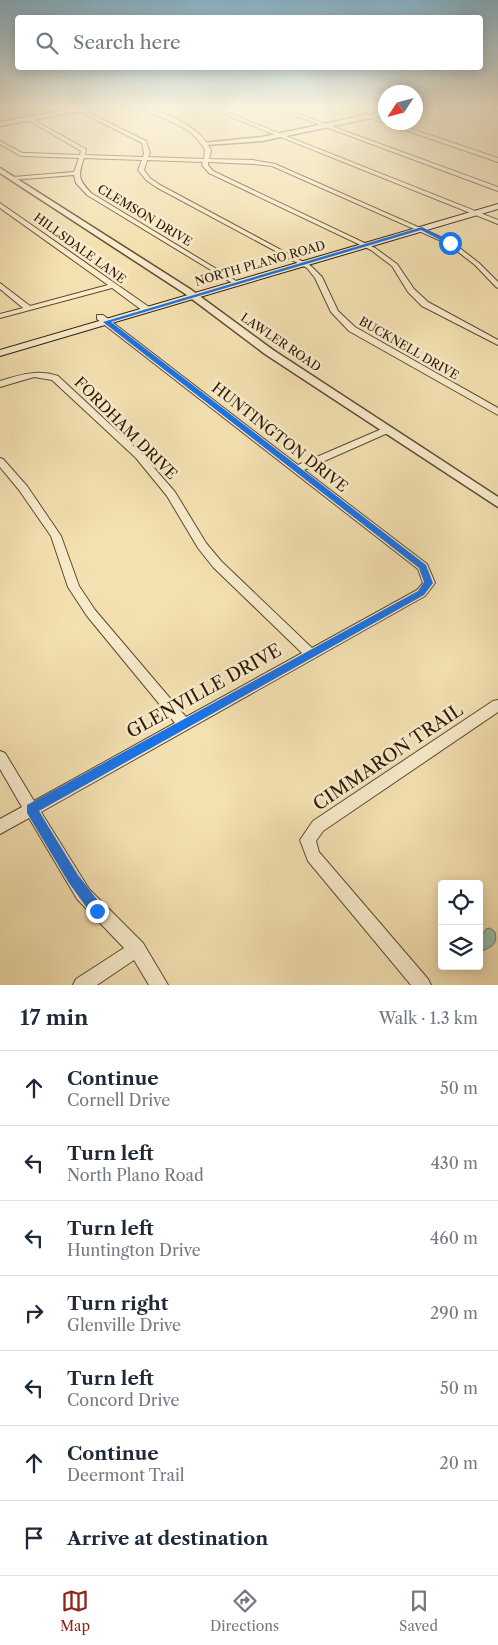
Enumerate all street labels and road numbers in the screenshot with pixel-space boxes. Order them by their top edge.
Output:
street label: CLEMSON DRIVE [95,181,195,249]
street label: HILLSDALE LANE [31,210,129,286]
street label: NORTH PLANO ROAD [193,237,327,289]
street label: LAWLER ROAD [238,310,324,374]
street label: BUCKNELL DRIVE [356,313,462,383]
street label: FORDHAM DRIVE [71,373,181,483]
street label: HUNTINGTON DRIVE [208,378,352,496]
street label: GLENVILLE DRIVE [123,639,285,743]
street label: CIMMARON TRAIL [309,699,467,815]

